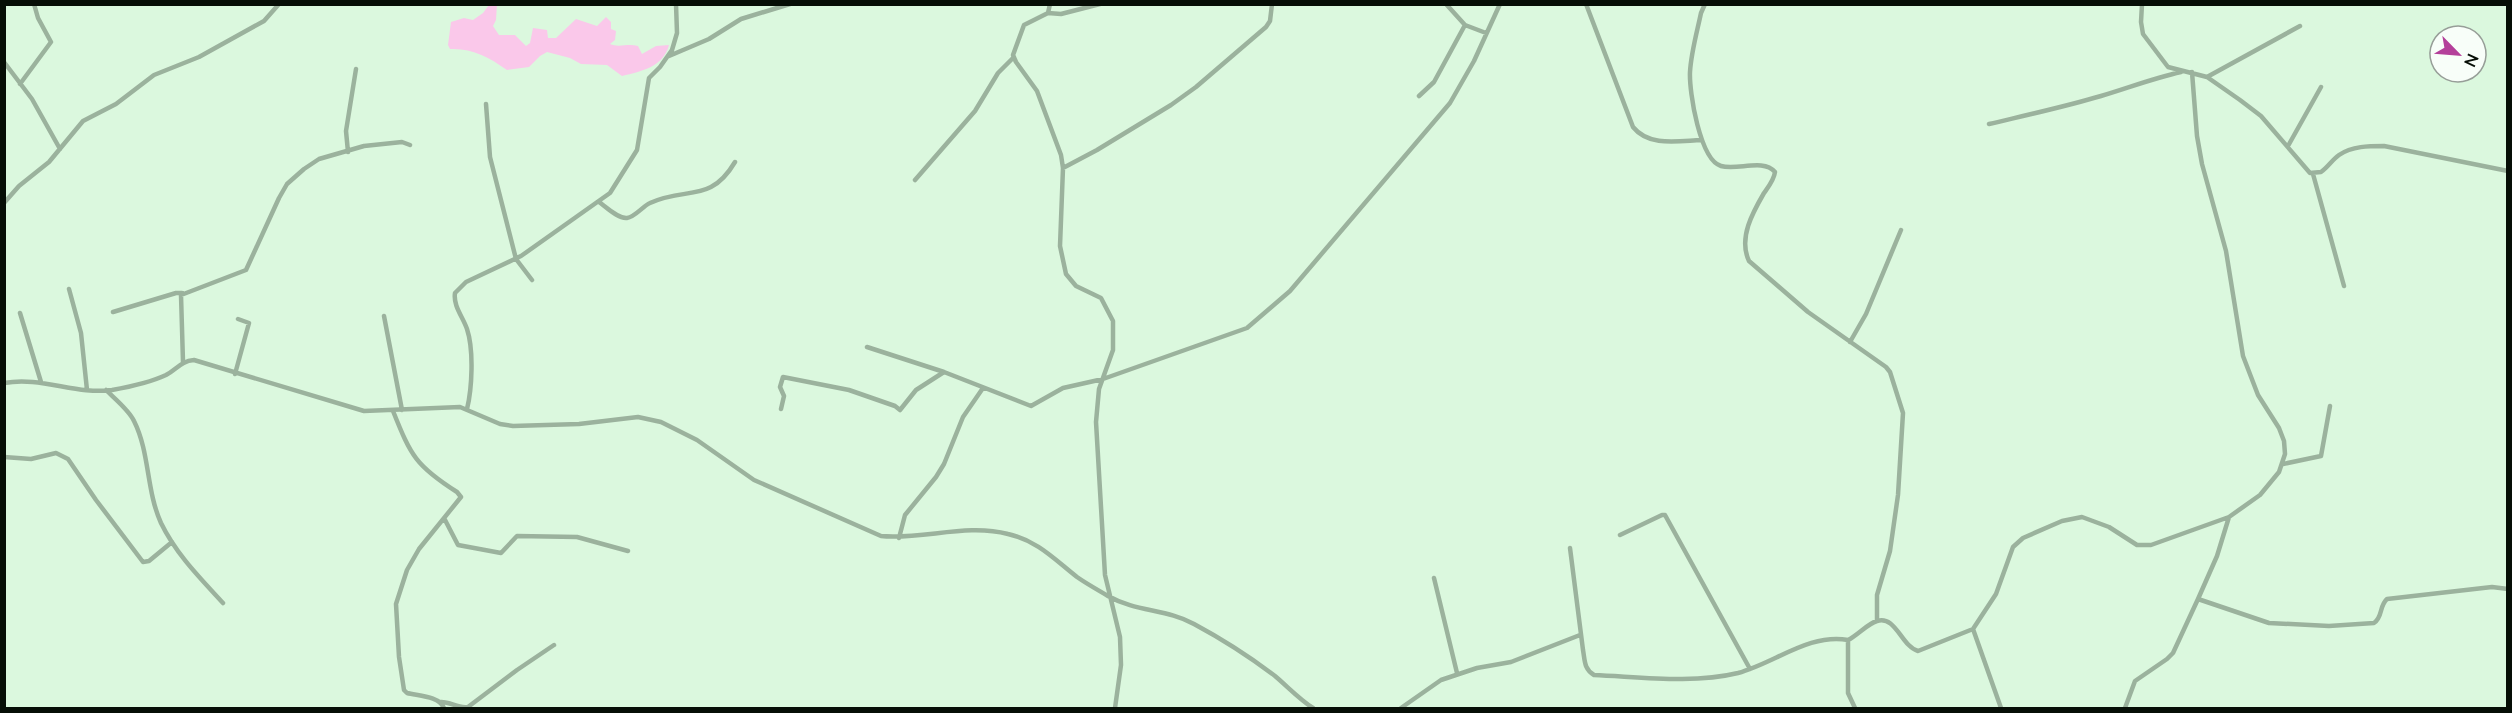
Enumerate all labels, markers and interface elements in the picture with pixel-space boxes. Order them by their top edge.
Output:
north arrow [2428,24,2488,84]
text: N [2461,51,2483,70]

